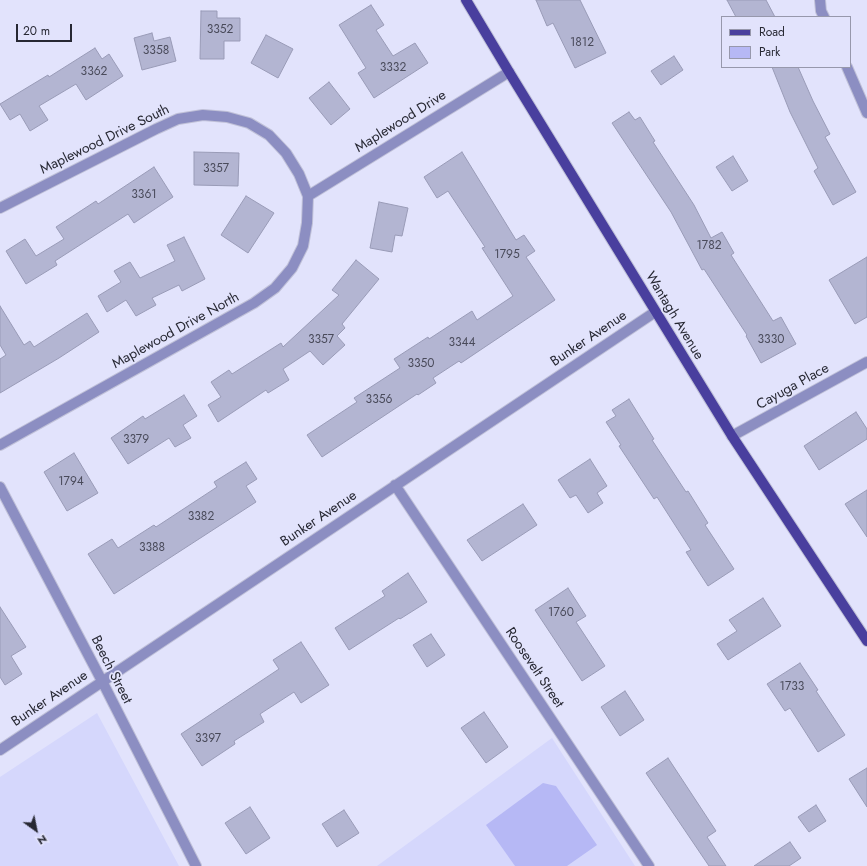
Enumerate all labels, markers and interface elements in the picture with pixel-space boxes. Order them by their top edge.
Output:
scale bar [18,16,74,42]
legend [721,16,851,68]
text: 20 m [23,22,50,40]
house number: 3352 [207,23,233,37]
text: Road [759,23,785,41]
house number: 1812 [570,36,594,50]
text: Park [759,43,780,61]
house number: 3358 [143,44,169,58]
house number: 3332 [380,61,406,75]
house number: 3362 [81,65,107,79]
street label: Maplewood Drive [352,87,450,157]
street label: Maplewood Drive South [38,101,172,179]
house number: 3357 [203,162,229,176]
house number: 3361 [131,188,157,202]
house number: 1782 [696,239,722,253]
house number: 1795 [494,248,520,262]
street label: Wantagh Avenue [641,269,707,363]
street label: Maplewood Drive North [110,289,242,373]
street label: Bunker Avenue [548,307,630,371]
house number: 3357 [308,333,334,347]
house number: 3330 [758,333,784,347]
house number: 3344 [448,336,476,350]
house number: 3350 [407,357,435,371]
street label: Cayuga Place [754,360,832,414]
house number: 3356 [366,393,392,407]
house number: 3379 [123,433,149,447]
house number: 1794 [58,475,84,489]
street label: Bunker Avenue [278,487,360,551]
house number: 3382 [188,510,214,524]
house number: 3388 [139,541,165,555]
house number: 1760 [548,606,574,620]
street label: Roosevelt Street [501,625,567,711]
street label: Beech Street [87,633,135,707]
street label: Bunker Avenue [9,667,91,731]
house number: 1733 [780,680,804,694]
house number: 3397 [195,732,221,746]
north arrow [16,810,56,850]
text: N [35,831,51,849]

